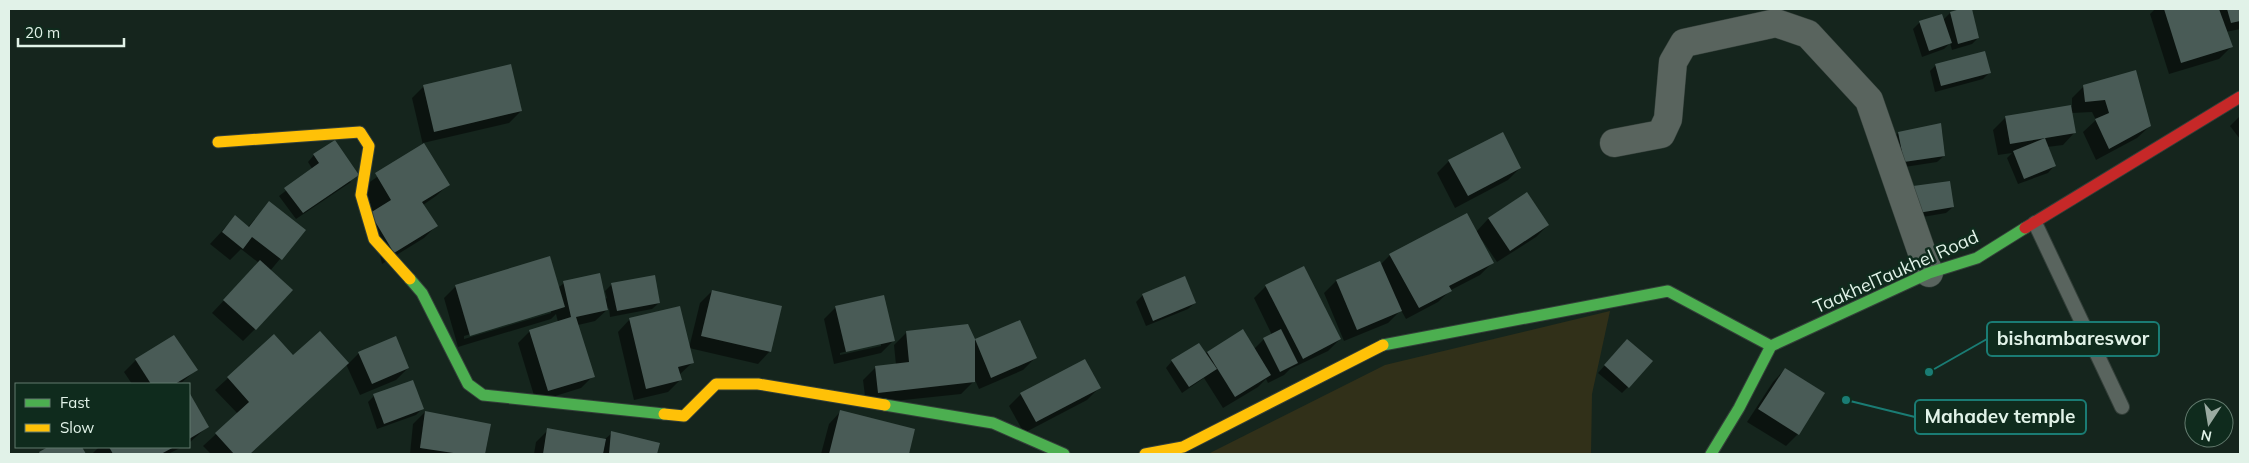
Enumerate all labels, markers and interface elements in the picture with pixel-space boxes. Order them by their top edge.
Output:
scale bar [18,15,124,47]
text: 20 m [25,23,60,42]
street label: TaakhelTaukhel Road [1810,225,1982,318]
callout: bishambareswor [1987,322,2159,356]
text: bishambareswor [1997,326,2150,350]
legend [15,383,190,448]
text: Fast [60,393,90,412]
north arrow [2184,398,2234,448]
callout: Mahadev temple [1915,400,2086,434]
text: Mahadev temple [1925,404,2075,428]
text: Slow [60,418,94,437]
text: N [2199,426,2213,446]

